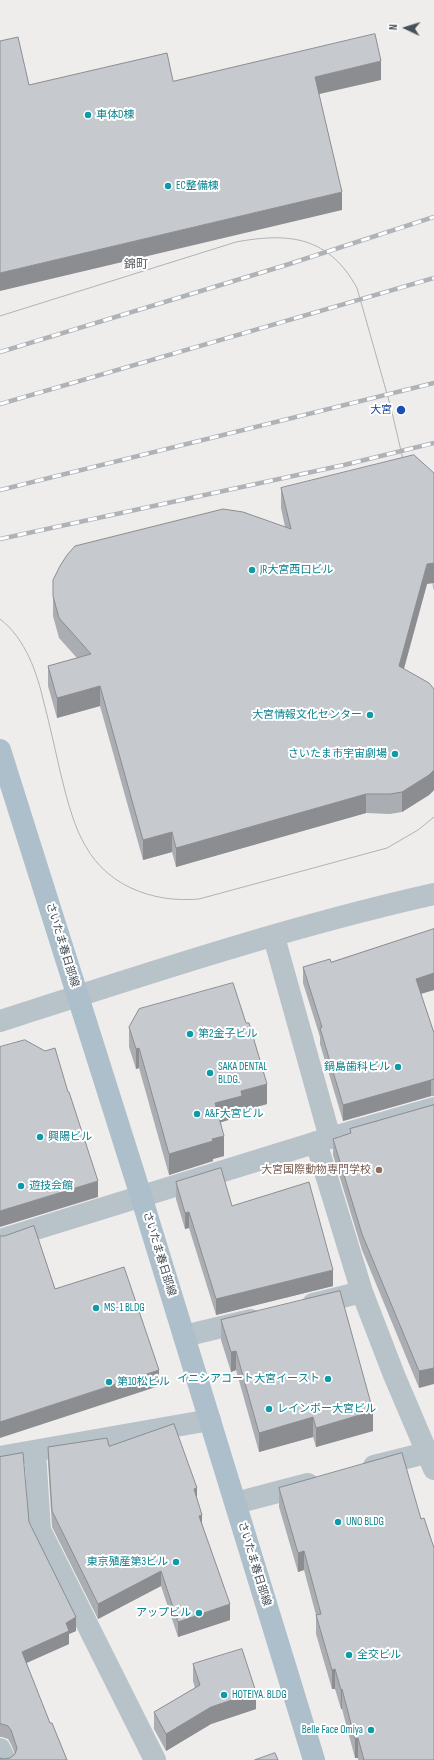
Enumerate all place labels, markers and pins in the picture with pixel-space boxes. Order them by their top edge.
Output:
place label: 車体D棟 [96,108,134,122]
marker: 車体D棟 [83,110,93,120]
place label: EC整備棟 [176,179,219,193]
marker: EC整備棟 [163,181,173,191]
place label: 大宮 [370,403,392,417]
marker: 大宮 [395,404,407,416]
place label: JR大宮西口ビル [260,563,333,577]
marker: JR大宮西口ビル [247,565,257,575]
place label: 大宮情報文化センター [252,708,362,722]
marker: 大宮情報文化センター [365,710,375,720]
place label: さいたま市宇宙劇場 [288,747,387,761]
marker: さいたま市宇宙劇場 [390,749,400,759]
place label: 第2金子ビル [198,1027,258,1041]
marker: 第2金子ビル [185,1029,195,1039]
place label: SAKA DENTAL BLDG. [218,1060,267,1086]
place label: 鍋島歯科ビル [324,1060,390,1074]
marker: 鍋島歯科ビル [393,1062,403,1072]
marker: SAKA DENTAL BLDG. [205,1068,215,1078]
place label: A&F大宮ビル [205,1107,264,1121]
marker: A&F大宮ビル [192,1109,202,1119]
place label: 興陽ビル [48,1130,92,1144]
marker: 興陽ビル [35,1132,45,1142]
place label: 大宮国際動物専門学校 [261,1163,371,1177]
marker: 大宮国際動物専門学校 [374,1165,384,1175]
place label: 遊技会館 [29,1179,73,1193]
marker: 遊技会館 [16,1181,26,1191]
place label: MS-1 BLDG [104,1301,145,1315]
marker: MS-1 BLDG [91,1303,101,1313]
place label: イニシアコート大宮イースト [177,1372,320,1386]
marker: イニシアコート大宮イースト [323,1374,333,1384]
place label: 第10松ビル [117,1375,170,1389]
marker: 第10松ビル [104,1377,114,1387]
place label: レインボー大宮ビル [277,1402,376,1416]
marker: レインボー大宮ビル [264,1404,274,1414]
place label: UNO BLDG [346,1515,384,1529]
marker: UNO BLDG [333,1517,343,1527]
place label: 東京殖産第3ビル [86,1555,168,1569]
marker: 東京殖産第3ビル [171,1557,181,1567]
place label: アップビル [136,1606,191,1620]
marker: アップビル [194,1608,204,1618]
place label: 全交ビル [357,1648,401,1662]
marker: 全交ビル [344,1650,354,1660]
place label: HOTEIYA. BLDG [232,1688,287,1702]
marker: HOTEIYA. BLDG [219,1690,229,1700]
place label: Belle Face Omiya [302,1723,363,1737]
marker: Belle Face Omiya [366,1725,376,1735]

